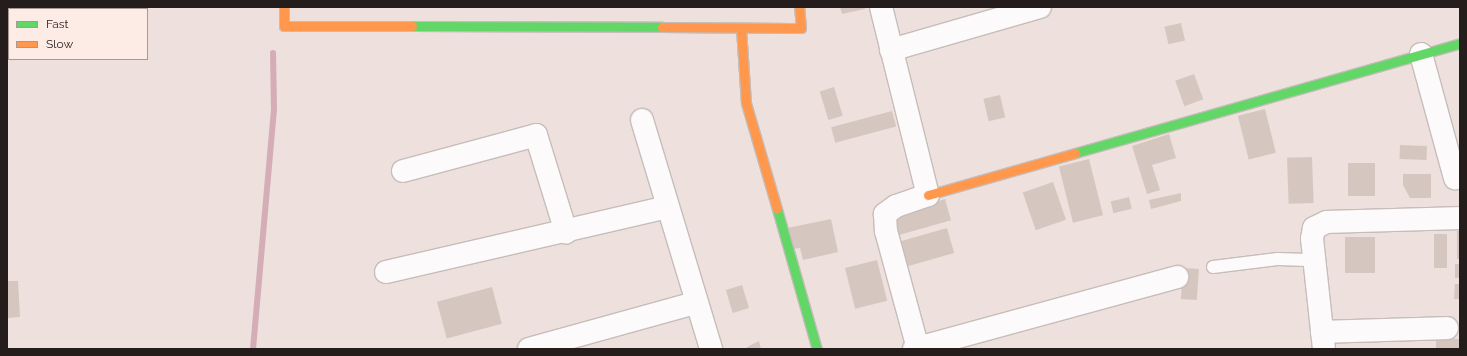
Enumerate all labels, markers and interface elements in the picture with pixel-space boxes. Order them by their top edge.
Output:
legend [8,8,148,60]
text: Fast [46,17,69,31]
text: Slow [46,37,73,51]

